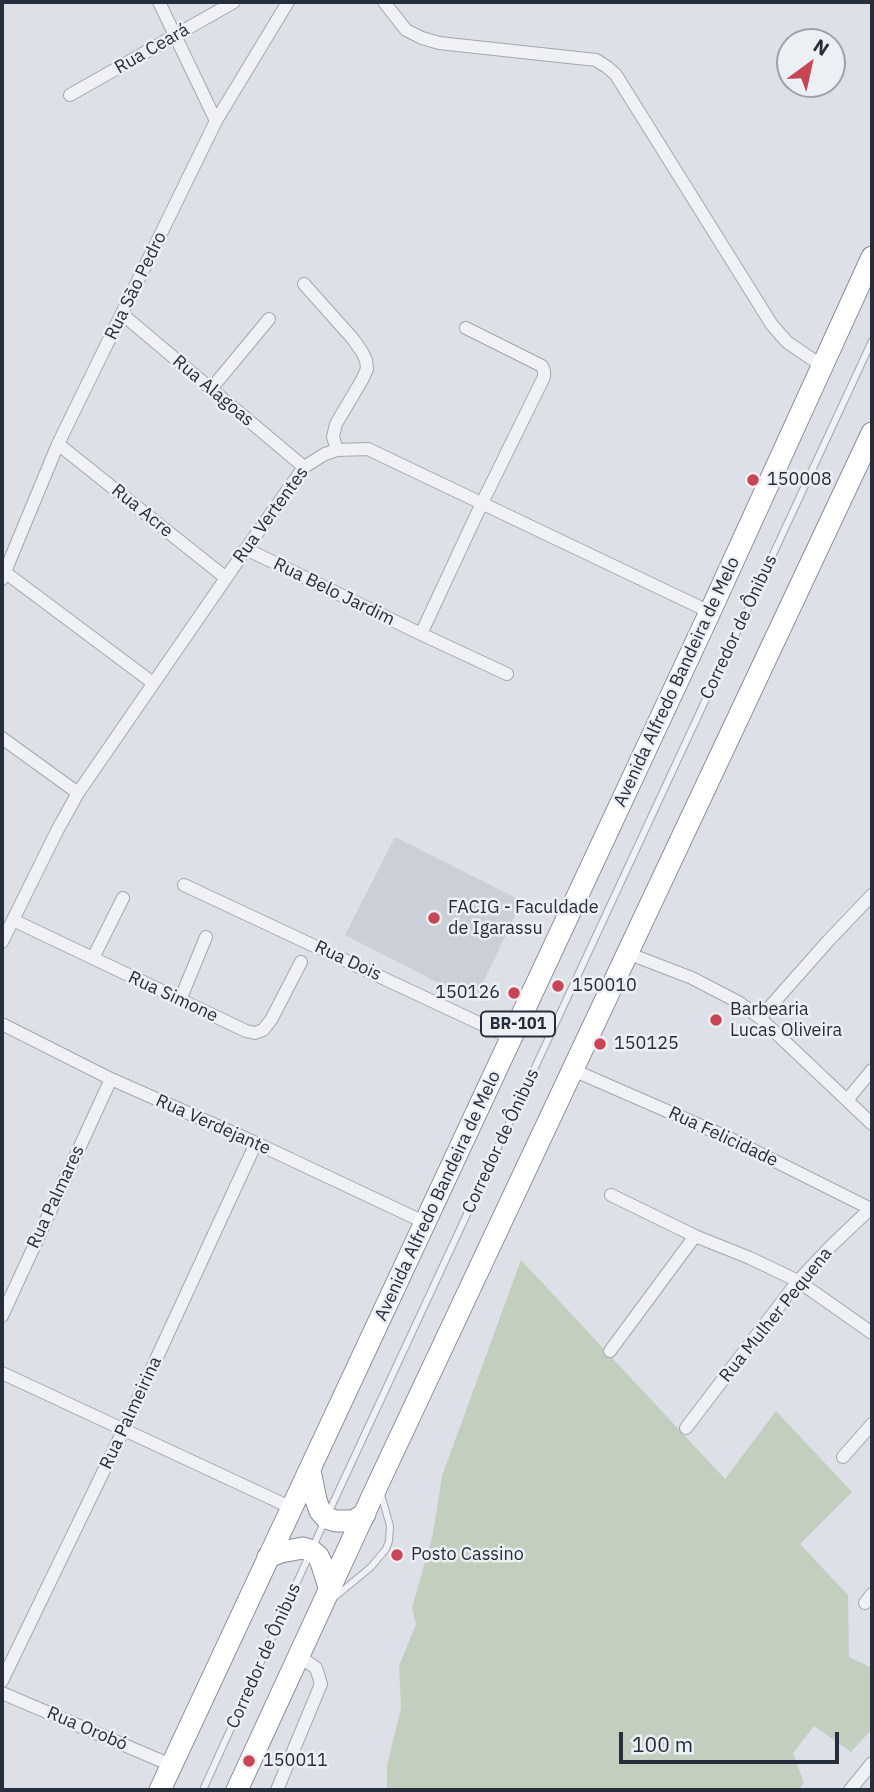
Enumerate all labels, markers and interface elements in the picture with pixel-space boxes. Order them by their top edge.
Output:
street label: Rua Ceará [111,19,193,79]
north arrow [776,28,846,98]
text: N [809,33,834,61]
street label: Rua São Pedro [101,228,171,344]
street label: Rua Alagoas [168,351,258,431]
street label: Rua Vertentes [229,463,313,567]
place label: 150008 [767,469,832,491]
marker: 150008 [745,472,761,488]
street label: Rua Acre [107,480,177,542]
street label: Corredor de Ônibus [696,551,782,703]
street label: Rua Belo Jardim [270,553,398,631]
street label: Avenida Alfredo Bandeira de Melo [610,554,744,810]
place label: FACIG - Faculdade de Igarassu [448,897,599,940]
marker: FACIG - Faculdade de Igarassu [426,910,442,926]
street label: Rua Dois [311,936,385,986]
street label: Rua Simone [125,967,221,1027]
place label: 150010 [572,975,637,997]
marker: 150010 [550,978,566,994]
place label: 150126 [435,982,500,1004]
marker: 150126 [506,985,522,1001]
place label: Barbearia Lucas Oliveira [730,999,842,1042]
road number: BR-101 [481,1012,555,1036]
marker: Barbearia Lucas Oliveira [708,1012,724,1028]
place label: 150125 [614,1033,679,1055]
marker: 150125 [592,1036,608,1052]
street label: Corredor de Ônibus [458,1065,544,1217]
street label: Avenida Alfredo Bandeira de Melo [371,1068,505,1324]
street label: Rua Verdejante [152,1090,274,1160]
street label: Rua Felicidade [665,1102,781,1172]
street label: Rua Palmares [23,1142,89,1252]
street label: Rua Mulher Pequena [715,1243,837,1387]
street label: Rua Palmeirina [95,1353,167,1473]
place label: Posto Cassino [411,1544,524,1566]
marker: Posto Cassino [389,1547,405,1563]
street label: Corredor de Ônibus [222,1580,306,1732]
street label: Rua Orobó [43,1702,131,1756]
scale bar [622,1718,842,1762]
text: 100 m [632,1730,693,1758]
place label: 150011 [263,1750,328,1772]
marker: 150011 [241,1753,257,1769]

